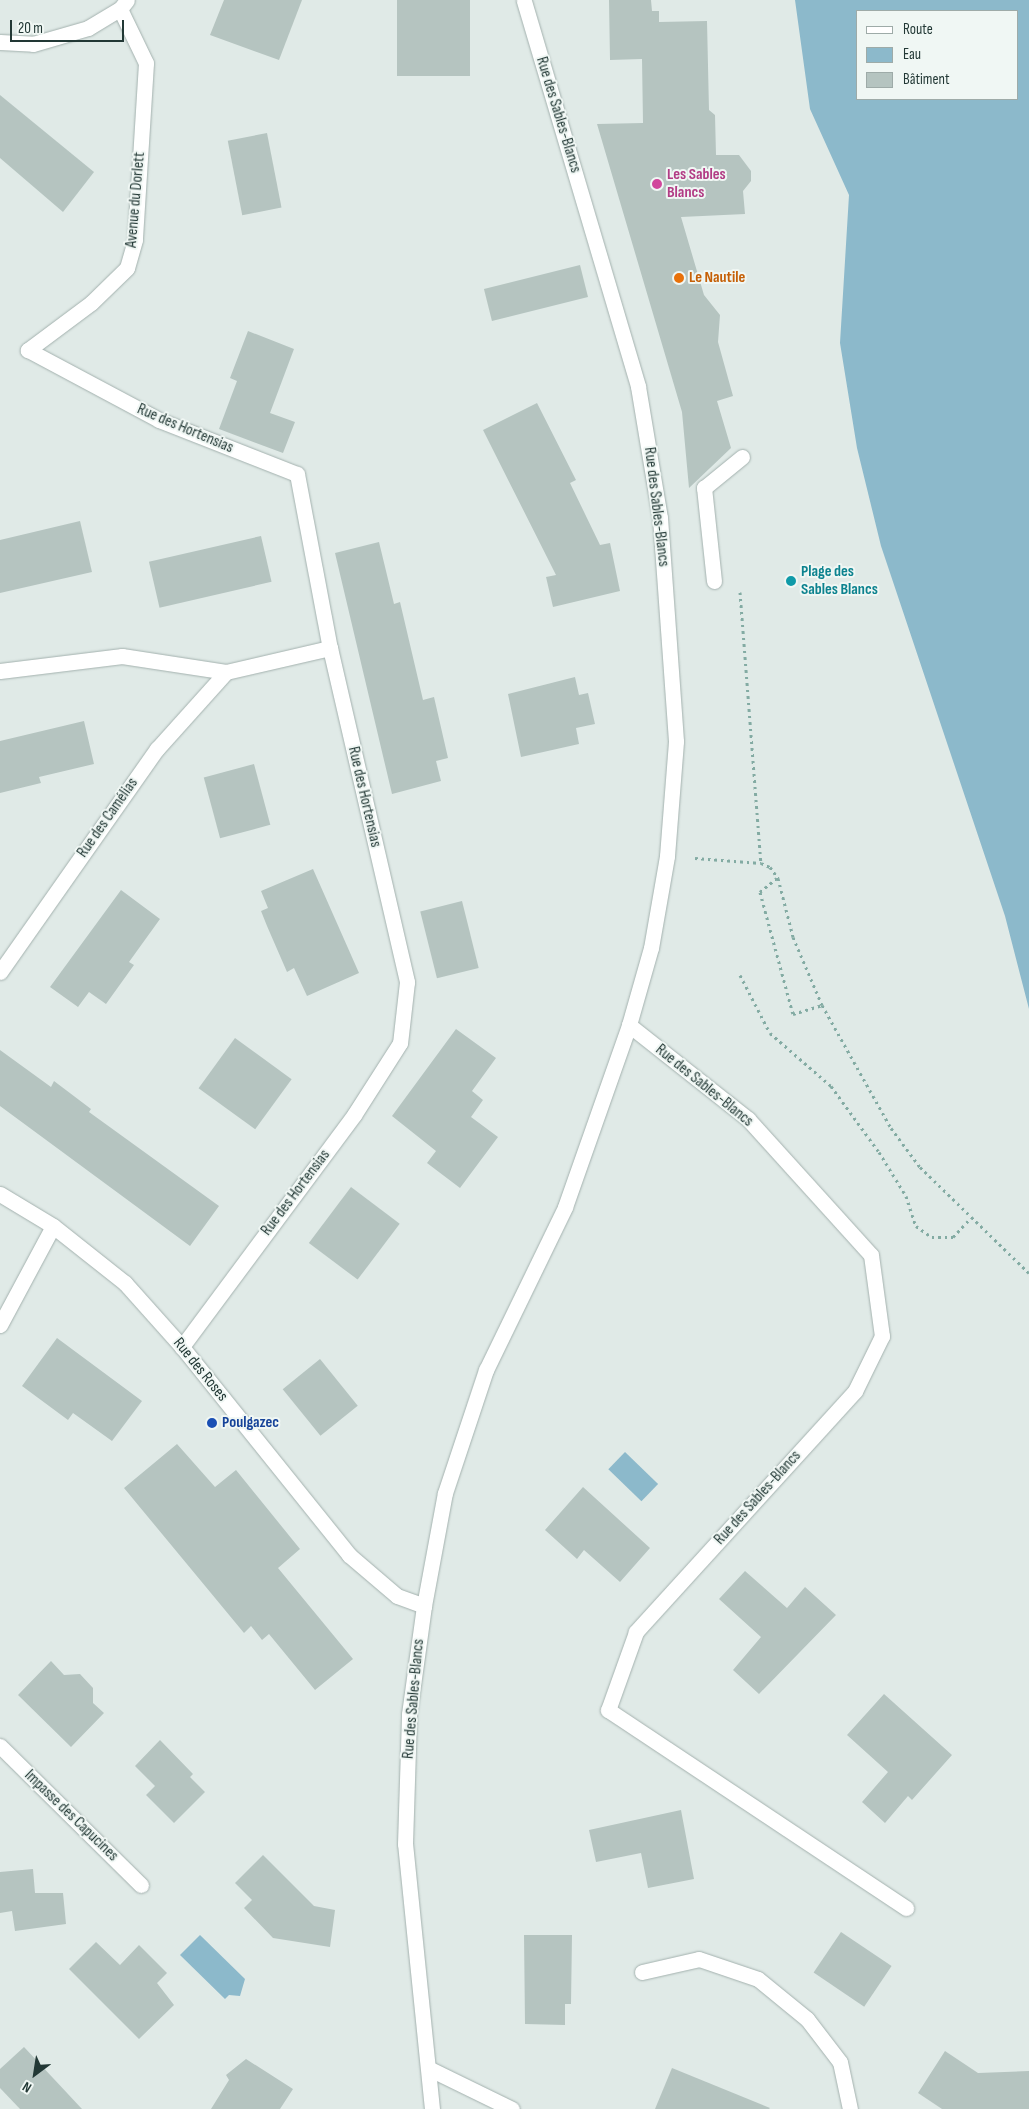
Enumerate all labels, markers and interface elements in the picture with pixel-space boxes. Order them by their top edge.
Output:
scale bar [12,10,126,42]
legend [856,10,1019,100]
text: 20 m [18,19,43,38]
text: Route [903,20,933,39]
text: Eau [903,45,921,64]
street label: Rue des Sables-Blancs [531,55,585,175]
text: Bâtiment [903,70,950,89]
street label: Avenue du Dorlett [122,151,150,249]
place label: Les Sables Blancs [667,165,726,203]
marker: Les Sables Blancs [651,178,663,190]
place label: Le Nautile [689,268,745,288]
marker: Le Nautile [673,272,685,284]
street label: Rue des Hortensias [134,400,236,458]
street label: Rue des Sables-Blancs [639,446,673,568]
place label: Plage des Sables Blancs [801,562,878,600]
marker: Plage des Sables Blancs [785,575,797,587]
street label: Rue des Hortensias [343,745,385,849]
street label: Rue des Camélias [73,774,143,862]
street label: Rue des Sables-Blancs [651,1041,757,1131]
street label: Rue des Hortensias [257,1146,335,1240]
street label: Rue des Roses [169,1334,231,1406]
place label: Poulgazec [222,1413,279,1433]
marker: Poulgazec [206,1417,218,1429]
street label: Rue des Sables-Blancs [711,1447,805,1549]
street label: Rue des Sables-Blancs [399,1638,429,1760]
street label: Impasse des Capucines [20,1766,122,1866]
north arrow [10,2049,60,2099]
text: N [19,2078,35,2097]

